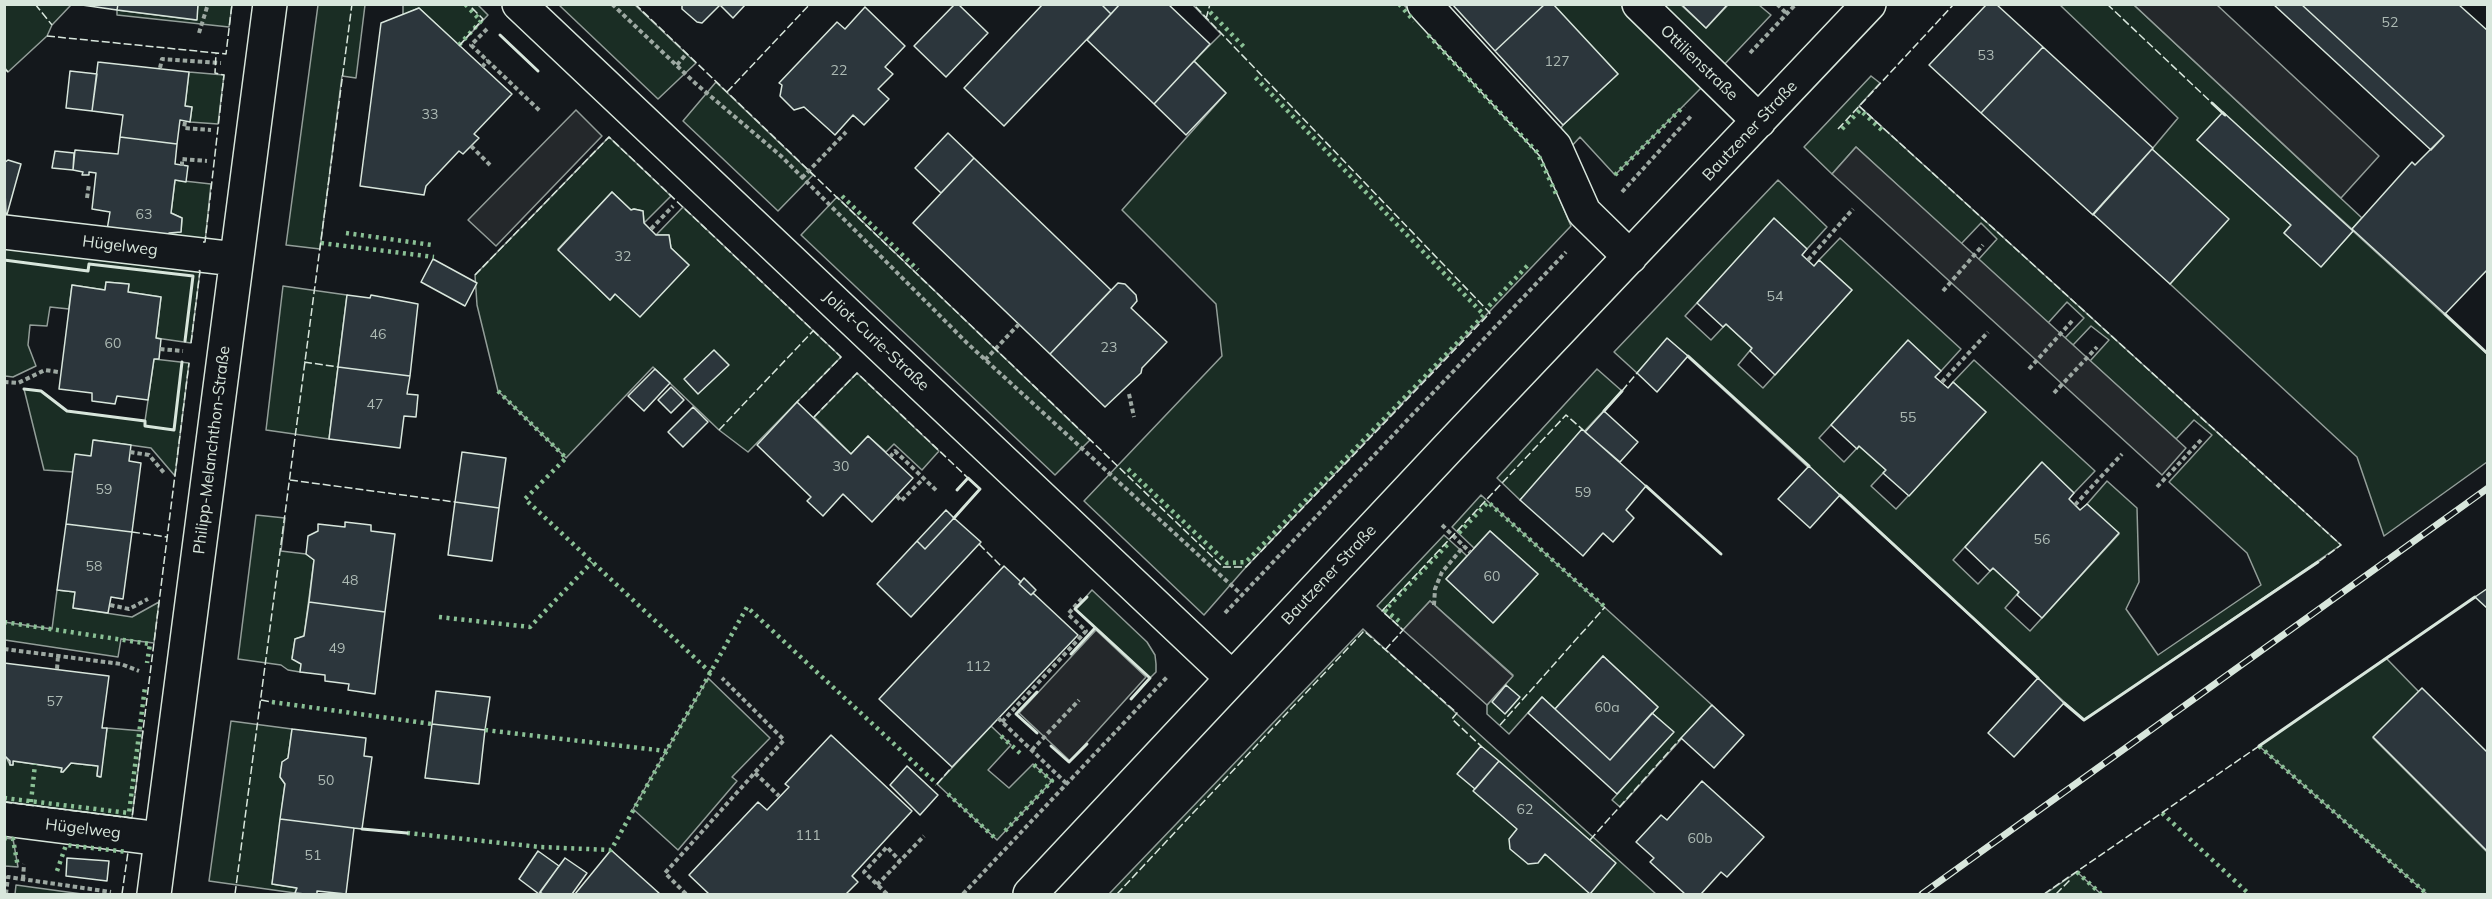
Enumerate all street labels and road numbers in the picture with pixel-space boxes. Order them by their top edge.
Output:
street label: Ottilienstraße [1656,21,1742,105]
street label: Bautzener Straße [1699,77,1801,185]
street label: Hügelweg [81,232,159,260]
street label: Joliot-Curie-Straße [819,287,933,395]
street label: Philipp-Melanchthon-Straße [190,345,234,555]
street label: Bautzener Straße [1278,521,1380,629]
street label: Hügelweg [44,815,122,843]

